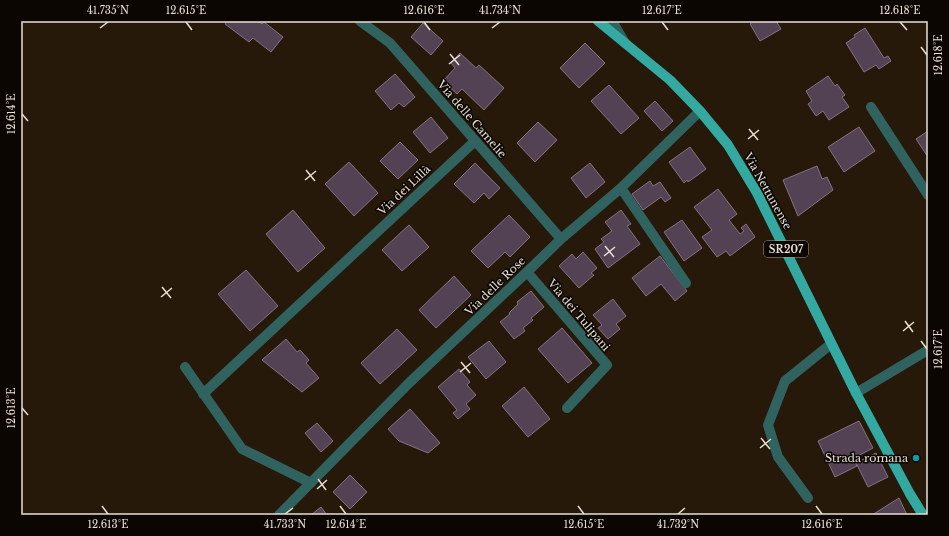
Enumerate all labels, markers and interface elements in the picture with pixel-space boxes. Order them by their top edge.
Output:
text: 41.735°N [87,4,129,17]
text: 12.615°E [166,4,206,17]
text: 12.616°E [403,4,445,17]
text: 41.734°N [479,4,521,17]
text: 12.617°E [642,4,682,17]
text: 12.618°E [880,4,920,17]
text: 12.618°E [932,35,945,75]
street label: Via delle Camelie [434,77,510,161]
text: 12.614°E [5,94,18,134]
street label: Via Nettunense [741,149,795,232]
street label: Via dei Lillà [374,161,434,219]
road number: SR207 [764,241,808,257]
street label: Via delle Rose [461,254,528,319]
street label: Via dei Tulipani [544,275,613,354]
text: 12.617°E [932,329,945,369]
text: 12.613°E [5,388,18,428]
place label: Strada romana [825,451,909,465]
marker: Strada romana [911,453,921,463]
text: 12.613°E [88,518,128,531]
text: 41.733°N [264,518,306,531]
text: 12.614°E [326,518,366,531]
text: 12.615°E [564,518,604,531]
text: 41.732°N [657,518,699,531]
text: 12.616°E [801,518,843,531]

